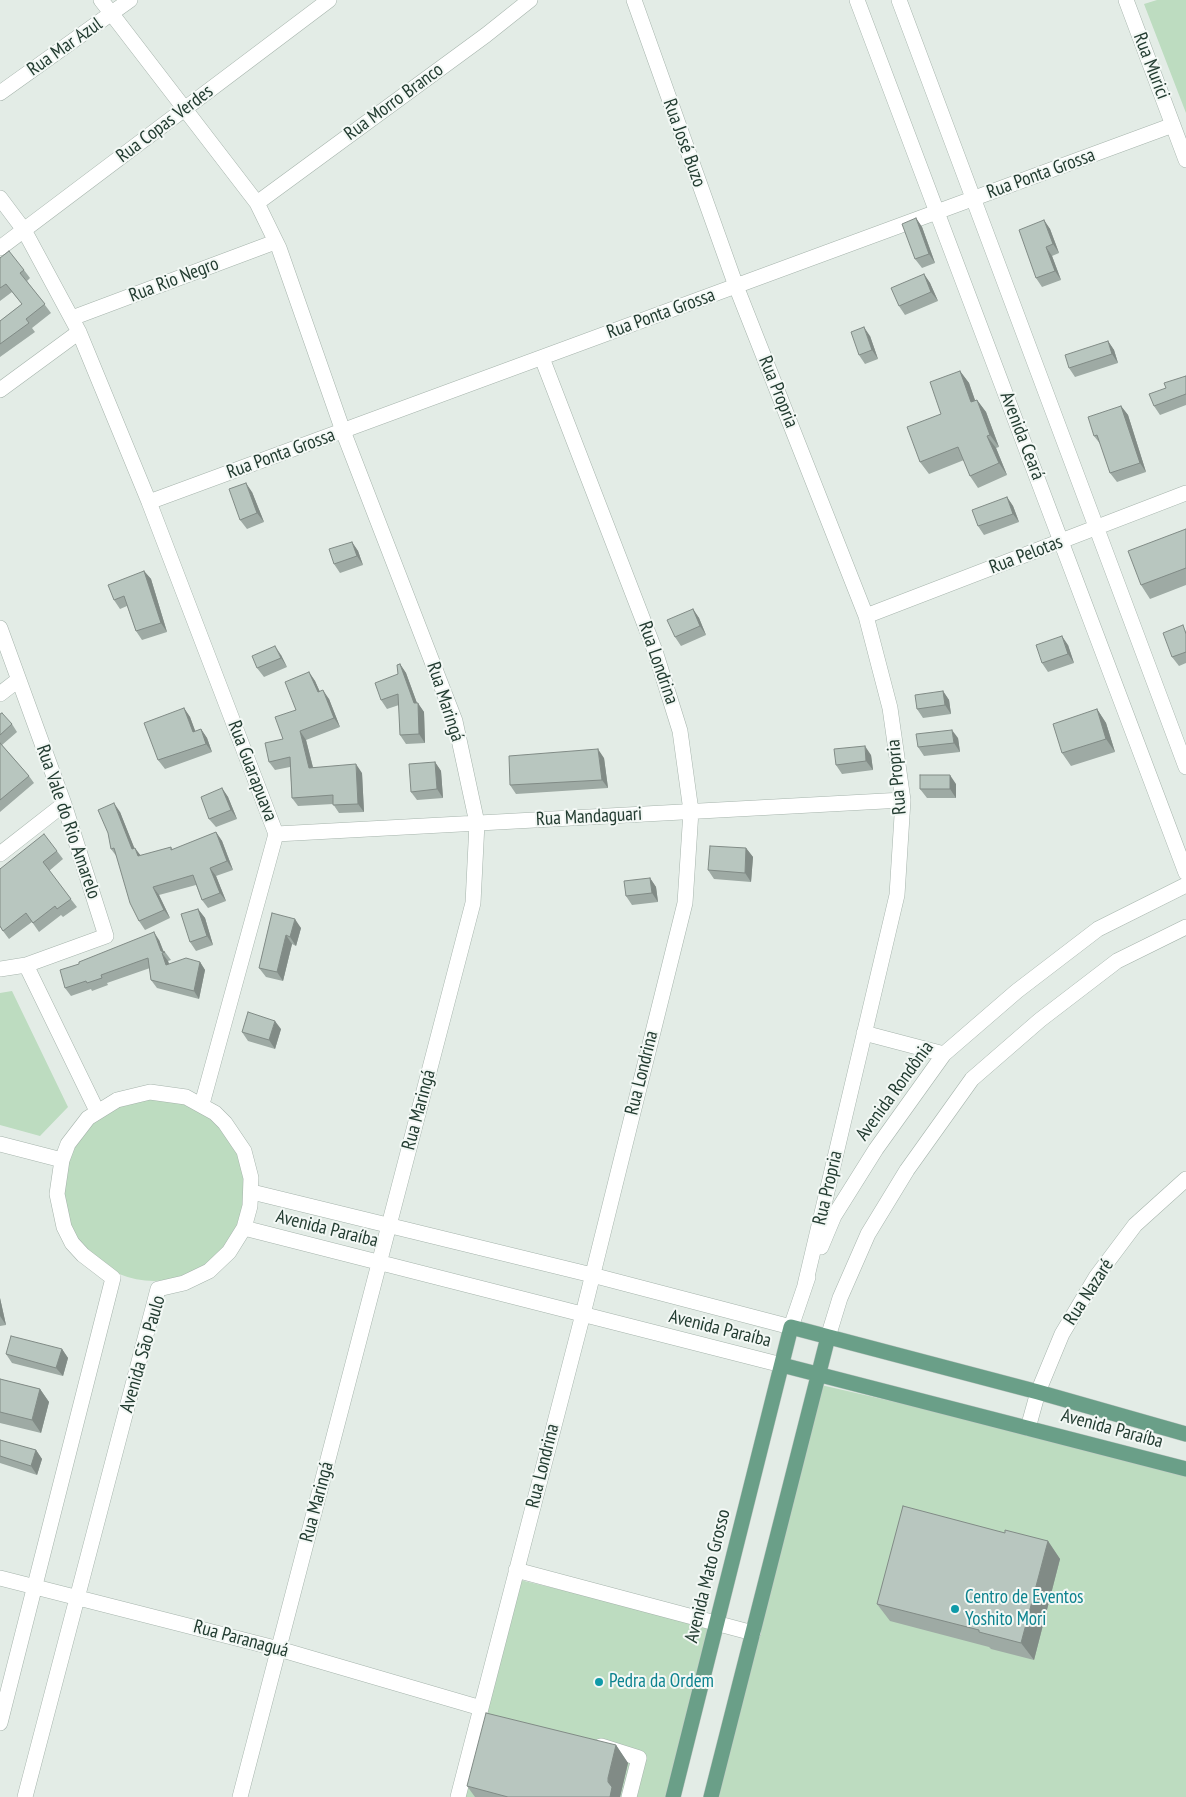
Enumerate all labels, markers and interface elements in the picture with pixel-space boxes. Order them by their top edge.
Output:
street label: Rua Mar Azul [23,13,107,81]
street label: Rua Murici [1128,29,1174,103]
street label: Rua Morro Branco [340,58,448,146]
street label: Rua Copas Verdes [112,80,218,168]
street label: Rua José Buzo [658,96,710,190]
street label: Rua Ponta Grossa [984,144,1098,204]
street label: Rua Rio Negro [126,253,222,307]
street label: Rua Ponta Grossa [604,284,718,344]
street label: Rua Propria [753,353,803,431]
street label: Avenida Ceará [995,389,1049,483]
street label: Rua Ponta Grossa [224,424,338,484]
street label: Rua Pelotas [986,531,1066,579]
street label: Rua Londrina [633,619,683,707]
street label: Rua Maringá [421,659,469,745]
street label: Rua Guarapuava [222,717,282,825]
street label: Rua Propria [882,738,912,816]
street label: Rua Vale do Rio Amarelo [31,742,105,902]
street label: Rua Mandaguari [535,803,643,831]
street label: Rua Londrina [621,1028,663,1118]
street label: Avenida Rondônia [851,1037,939,1145]
street label: Rua Maringá [397,1067,441,1153]
street label: Rua Propria [808,1149,848,1227]
street label: Avenida Paraíba [274,1205,380,1253]
street label: Rua Nazaré [1059,1255,1119,1329]
street label: Avenida São Paulo [115,1293,171,1415]
street label: Avenida Paraíba [667,1305,773,1353]
street label: Avenida Paraíba [1059,1404,1165,1454]
street label: Rua Londrina [522,1421,564,1511]
street label: Rua Maringá [295,1459,339,1545]
street label: Avenida Mato Grosso [680,1507,736,1645]
place label: Centro de Eventos Yoshito Mori [965,1587,1084,1631]
marker: Centro de Eventos Yoshito Mori [949,1603,961,1615]
street label: Rua Paranaguá [191,1615,291,1663]
place label: Pedra da Ordem [609,1671,714,1693]
marker: Pedra da Ordem [593,1676,605,1688]

